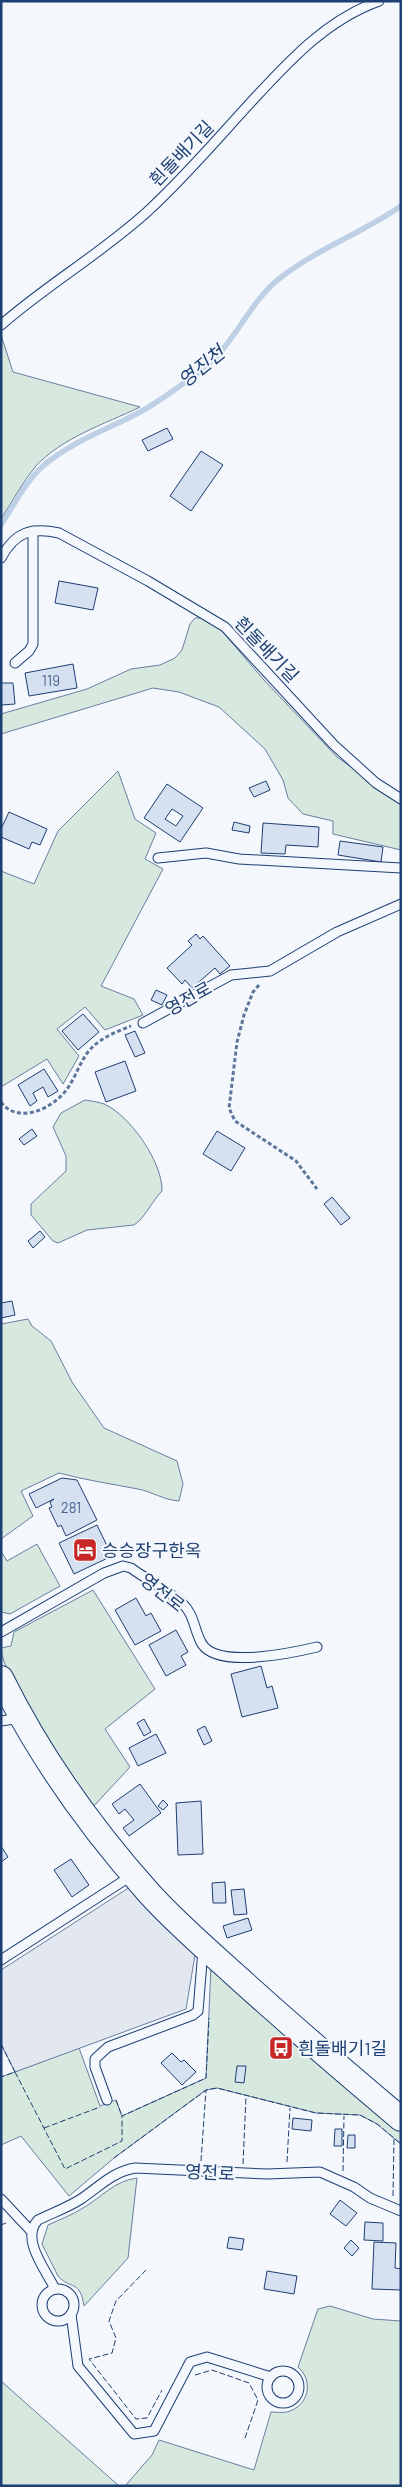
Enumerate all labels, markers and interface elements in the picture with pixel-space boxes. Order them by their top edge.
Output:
street label: 흰돌배기길 [144,116,218,190]
water label: 영진천 [173,340,230,391]
street label: 흰돌배기길 [230,612,304,686]
house number: 119 [42,671,60,689]
street label: 영전로 [161,976,215,1020]
house number: 281 [61,1498,81,1516]
hotel icon: 승승장구한옥 [72,1537,98,1563]
place label: 승승장구한옥 [102,1539,201,1561]
street label: 영전로 [137,1568,189,1616]
bus stop icon: 흰돌배기1길 [268,2035,294,2061]
place label: 흰돌배기1길 [298,2037,387,2059]
street label: 영전로 [185,2160,235,2184]

